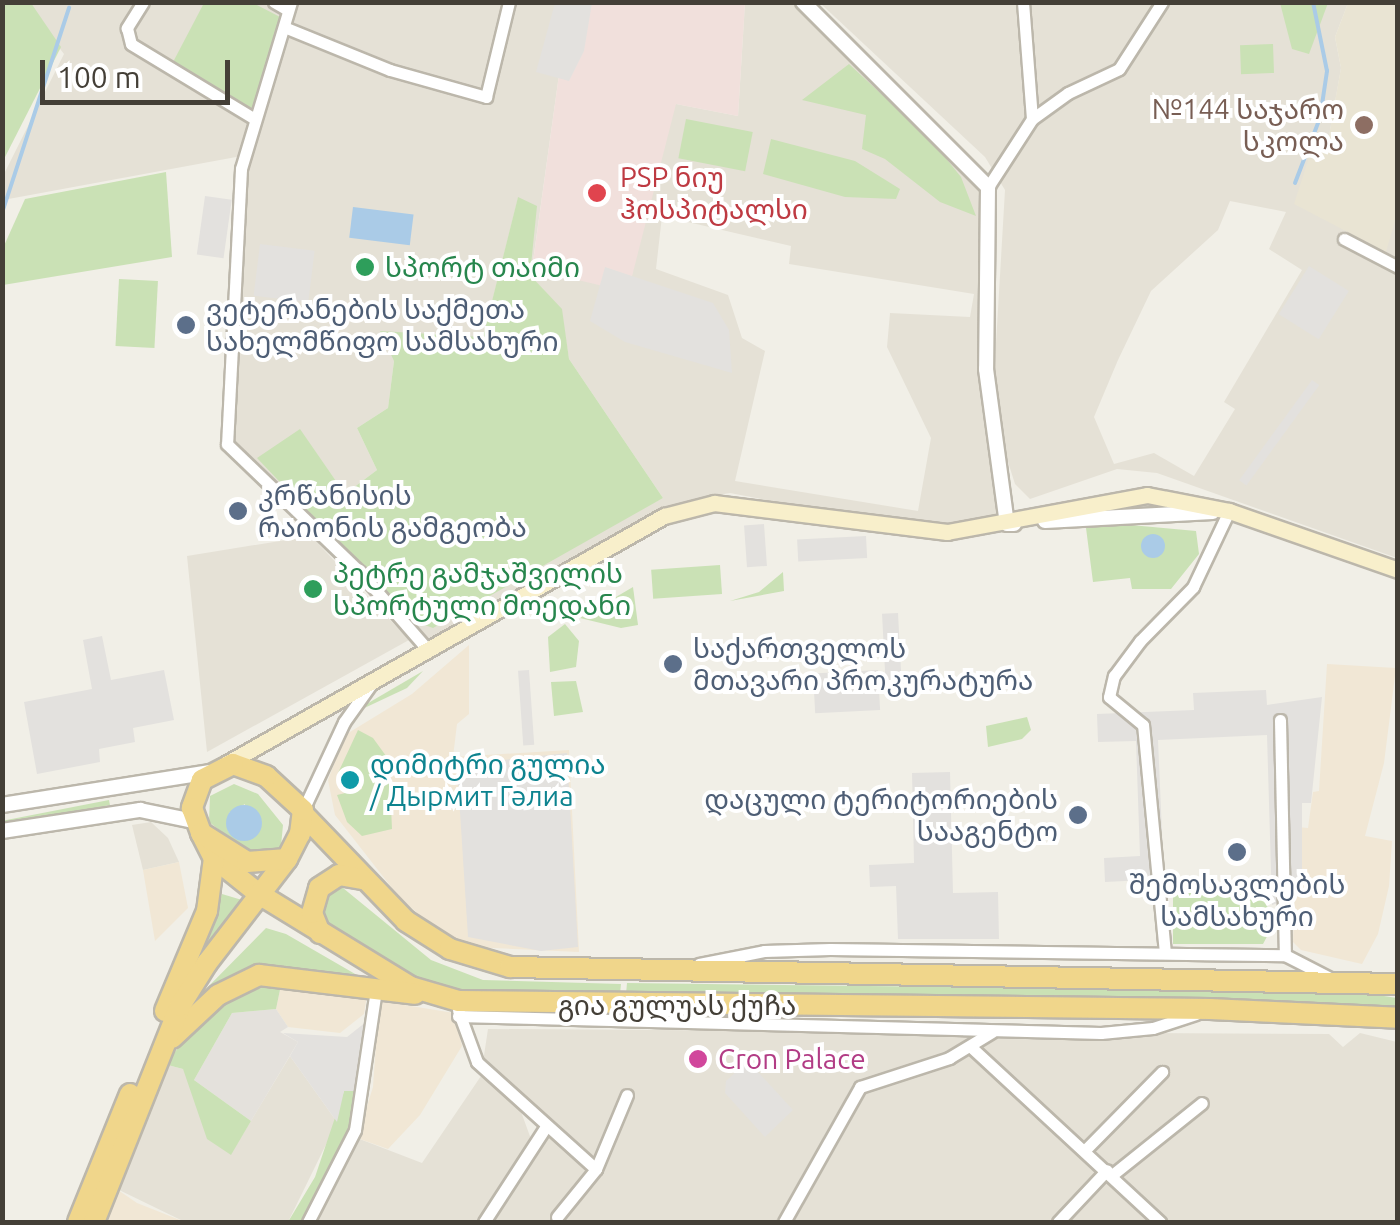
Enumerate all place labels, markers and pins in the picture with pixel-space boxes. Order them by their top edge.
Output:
place label: №144 საჯარო სკოლა [1152,92,1344,158]
marker: №144 საჯარო სკოლა [1353,114,1375,136]
place label: PSP ნიუ ჰოსპიტალსი [620,160,808,226]
marker: PSP ნიუ ჰოსპიტალსი [584,180,610,206]
place label: სპორტ თაიმი [385,250,580,284]
marker: სპორტ თაიმი [354,256,376,278]
place label: ვეტერანების საქმეთა სახელმწიფო სამსახური [206,292,559,358]
marker: ვეტერანების საქმეთა სახელმწიფო სამსახური [175,314,197,336]
place label: კრწანისის რაიონის გამგეობა [258,478,527,544]
marker: კრწანისის რაიონის გამგეობა [227,500,249,522]
place label: პეტრე გამჯაშვილის სპორტული მოედანი [333,556,631,622]
marker: პეტრე გამჯაშვილის სპორტული მოედანი [302,578,324,600]
place label: საქართველოს მთავარი პროკურატურა [693,631,1033,697]
marker: საქართველოს მთავარი პროკურატურა [662,653,684,675]
place label: დიმიტრი გულია / Дырмит Гәлиа [370,747,606,813]
marker: დიმიტრი გულია / Дырмит Гәлиа [339,769,361,791]
place label: დაცული ტერიტორიების სააგენტო [704,782,1058,848]
marker: დაცული ტერიტორიების სააგენტო [1067,804,1089,826]
marker: შემოსავლების სამსახური [1226,841,1248,863]
place label: შემოსავლების სამსახური [1129,867,1345,933]
place label: Cron Palace [718,1042,866,1076]
marker: Cron Palace [687,1048,709,1070]

